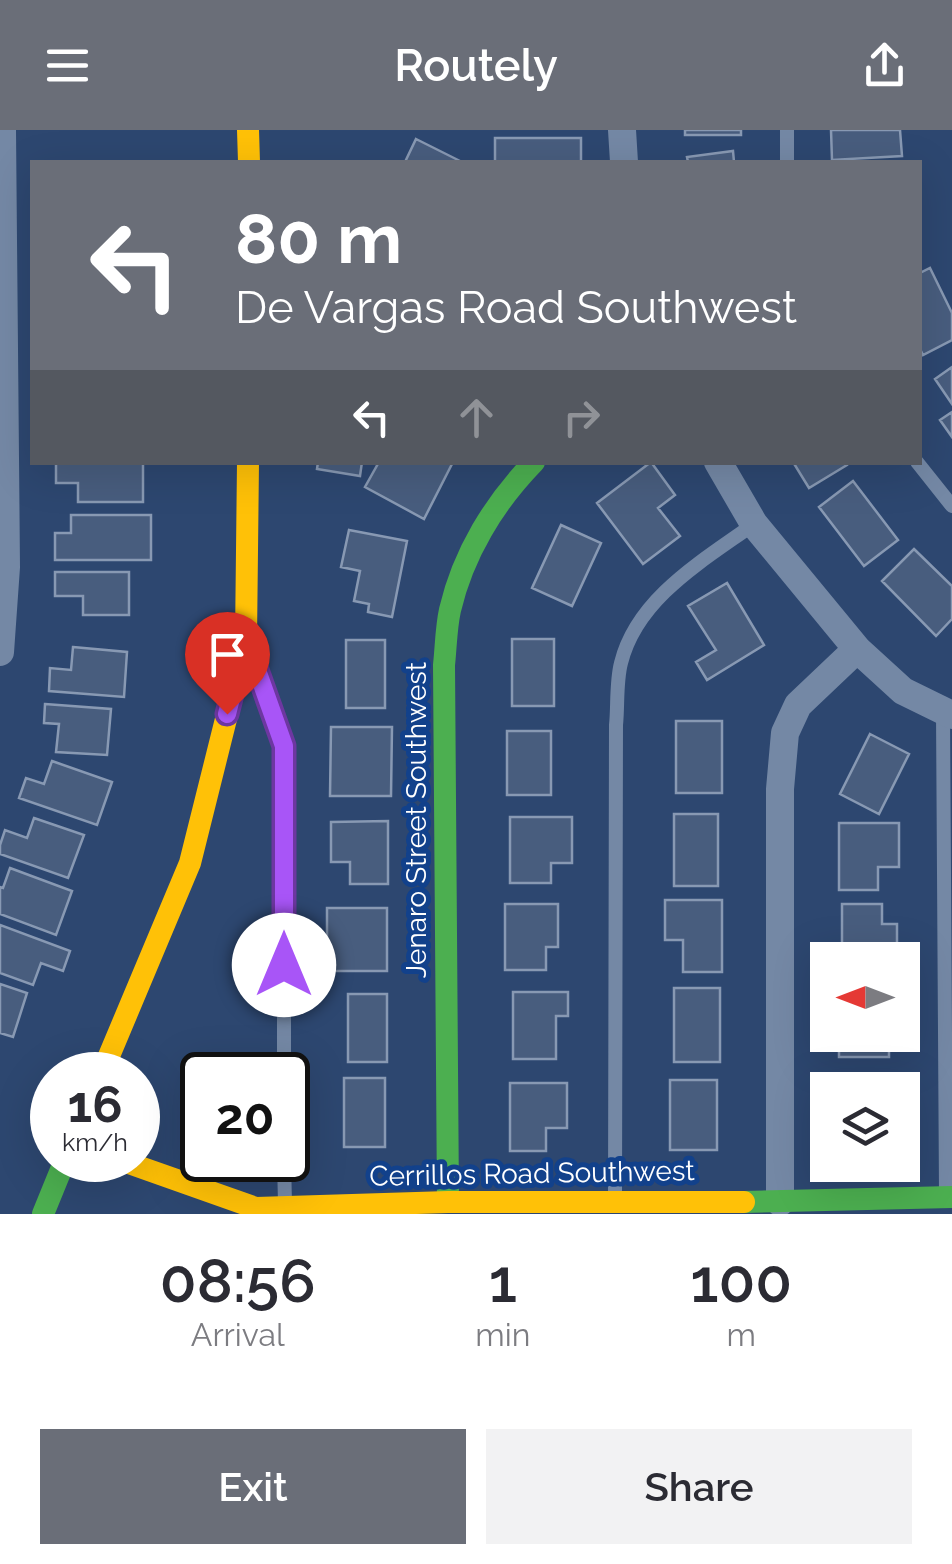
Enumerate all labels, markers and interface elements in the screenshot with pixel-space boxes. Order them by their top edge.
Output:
icon: menu [40,38,95,93]
icon: share [857,38,912,93]
text: Routely [394,39,558,92]
text: 80 m [235,197,402,279]
icon: left [70,200,200,330]
text: De Vargas Road Southwest [235,281,797,334]
icon: left [344,390,399,445]
icon: ahead [449,390,504,445]
icon: right [554,390,609,445]
pin [185,612,270,715]
icon: arrive [200,627,255,682]
street label: Jenaro Street Southwest [400,661,433,978]
position arrow [232,913,336,1017]
north arrow [810,942,920,1052]
map controls [810,942,920,1182]
speed limit sign: 20 [180,1052,310,1182]
button: layers [810,1072,920,1182]
text: 16 [67,1075,123,1134]
text: km/h [62,1127,128,1157]
street label: Cerrillos Road Southwest [369,1154,696,1193]
text: 08:56 [160,1246,316,1316]
text: 1 [489,1246,517,1316]
text: 100 [690,1246,792,1316]
text: Arrival [191,1316,285,1353]
text: min [475,1316,530,1353]
text: m [726,1316,756,1353]
button: Exit [40,1429,466,1544]
button: Share [486,1429,912,1544]

